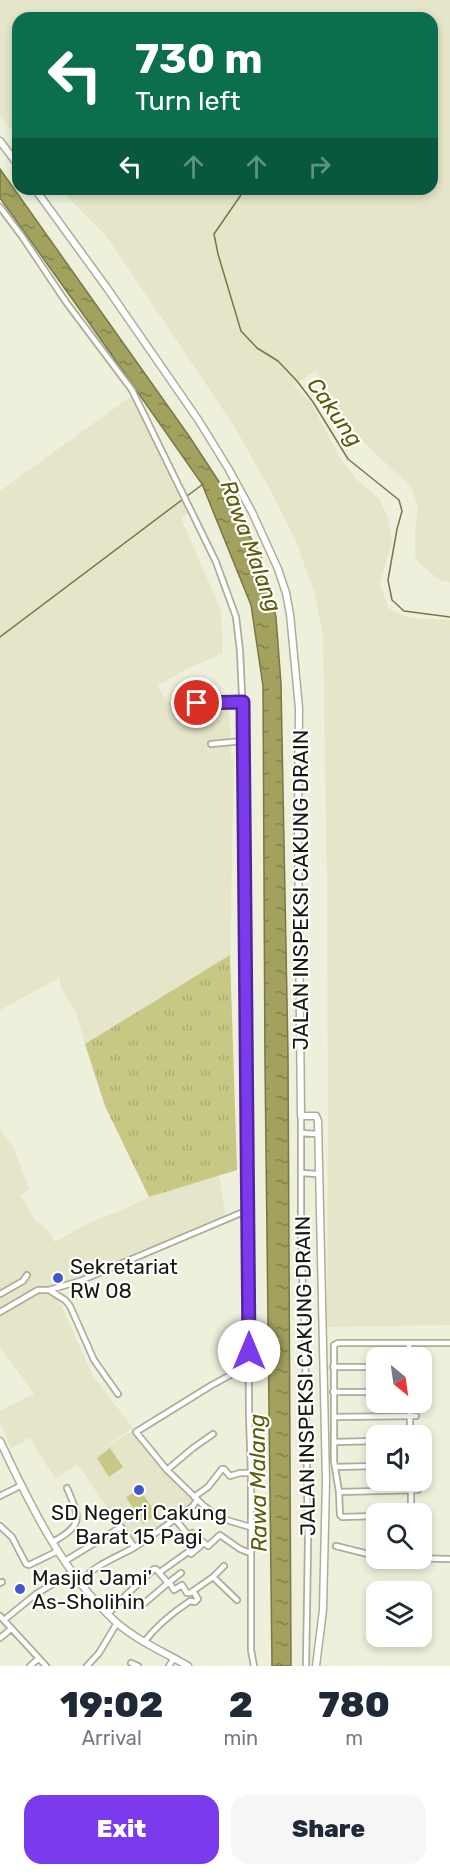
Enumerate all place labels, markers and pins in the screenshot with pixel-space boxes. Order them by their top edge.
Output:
pin [171,677,222,728]
place label: Sekretariat RW 08 [70,1254,178,1303]
marker: Sekretariat RW 08 [51,1271,65,1285]
marker: SD Negeri Cakung Barat 15 Pagi [132,1483,146,1497]
place label: SD Negeri Cakung Barat 15 Pagi [51,1500,227,1549]
place label: Masjid Jami' As-Sholihin [32,1565,152,1614]
marker: Masjid Jami' As-Sholihin [13,1582,27,1596]

